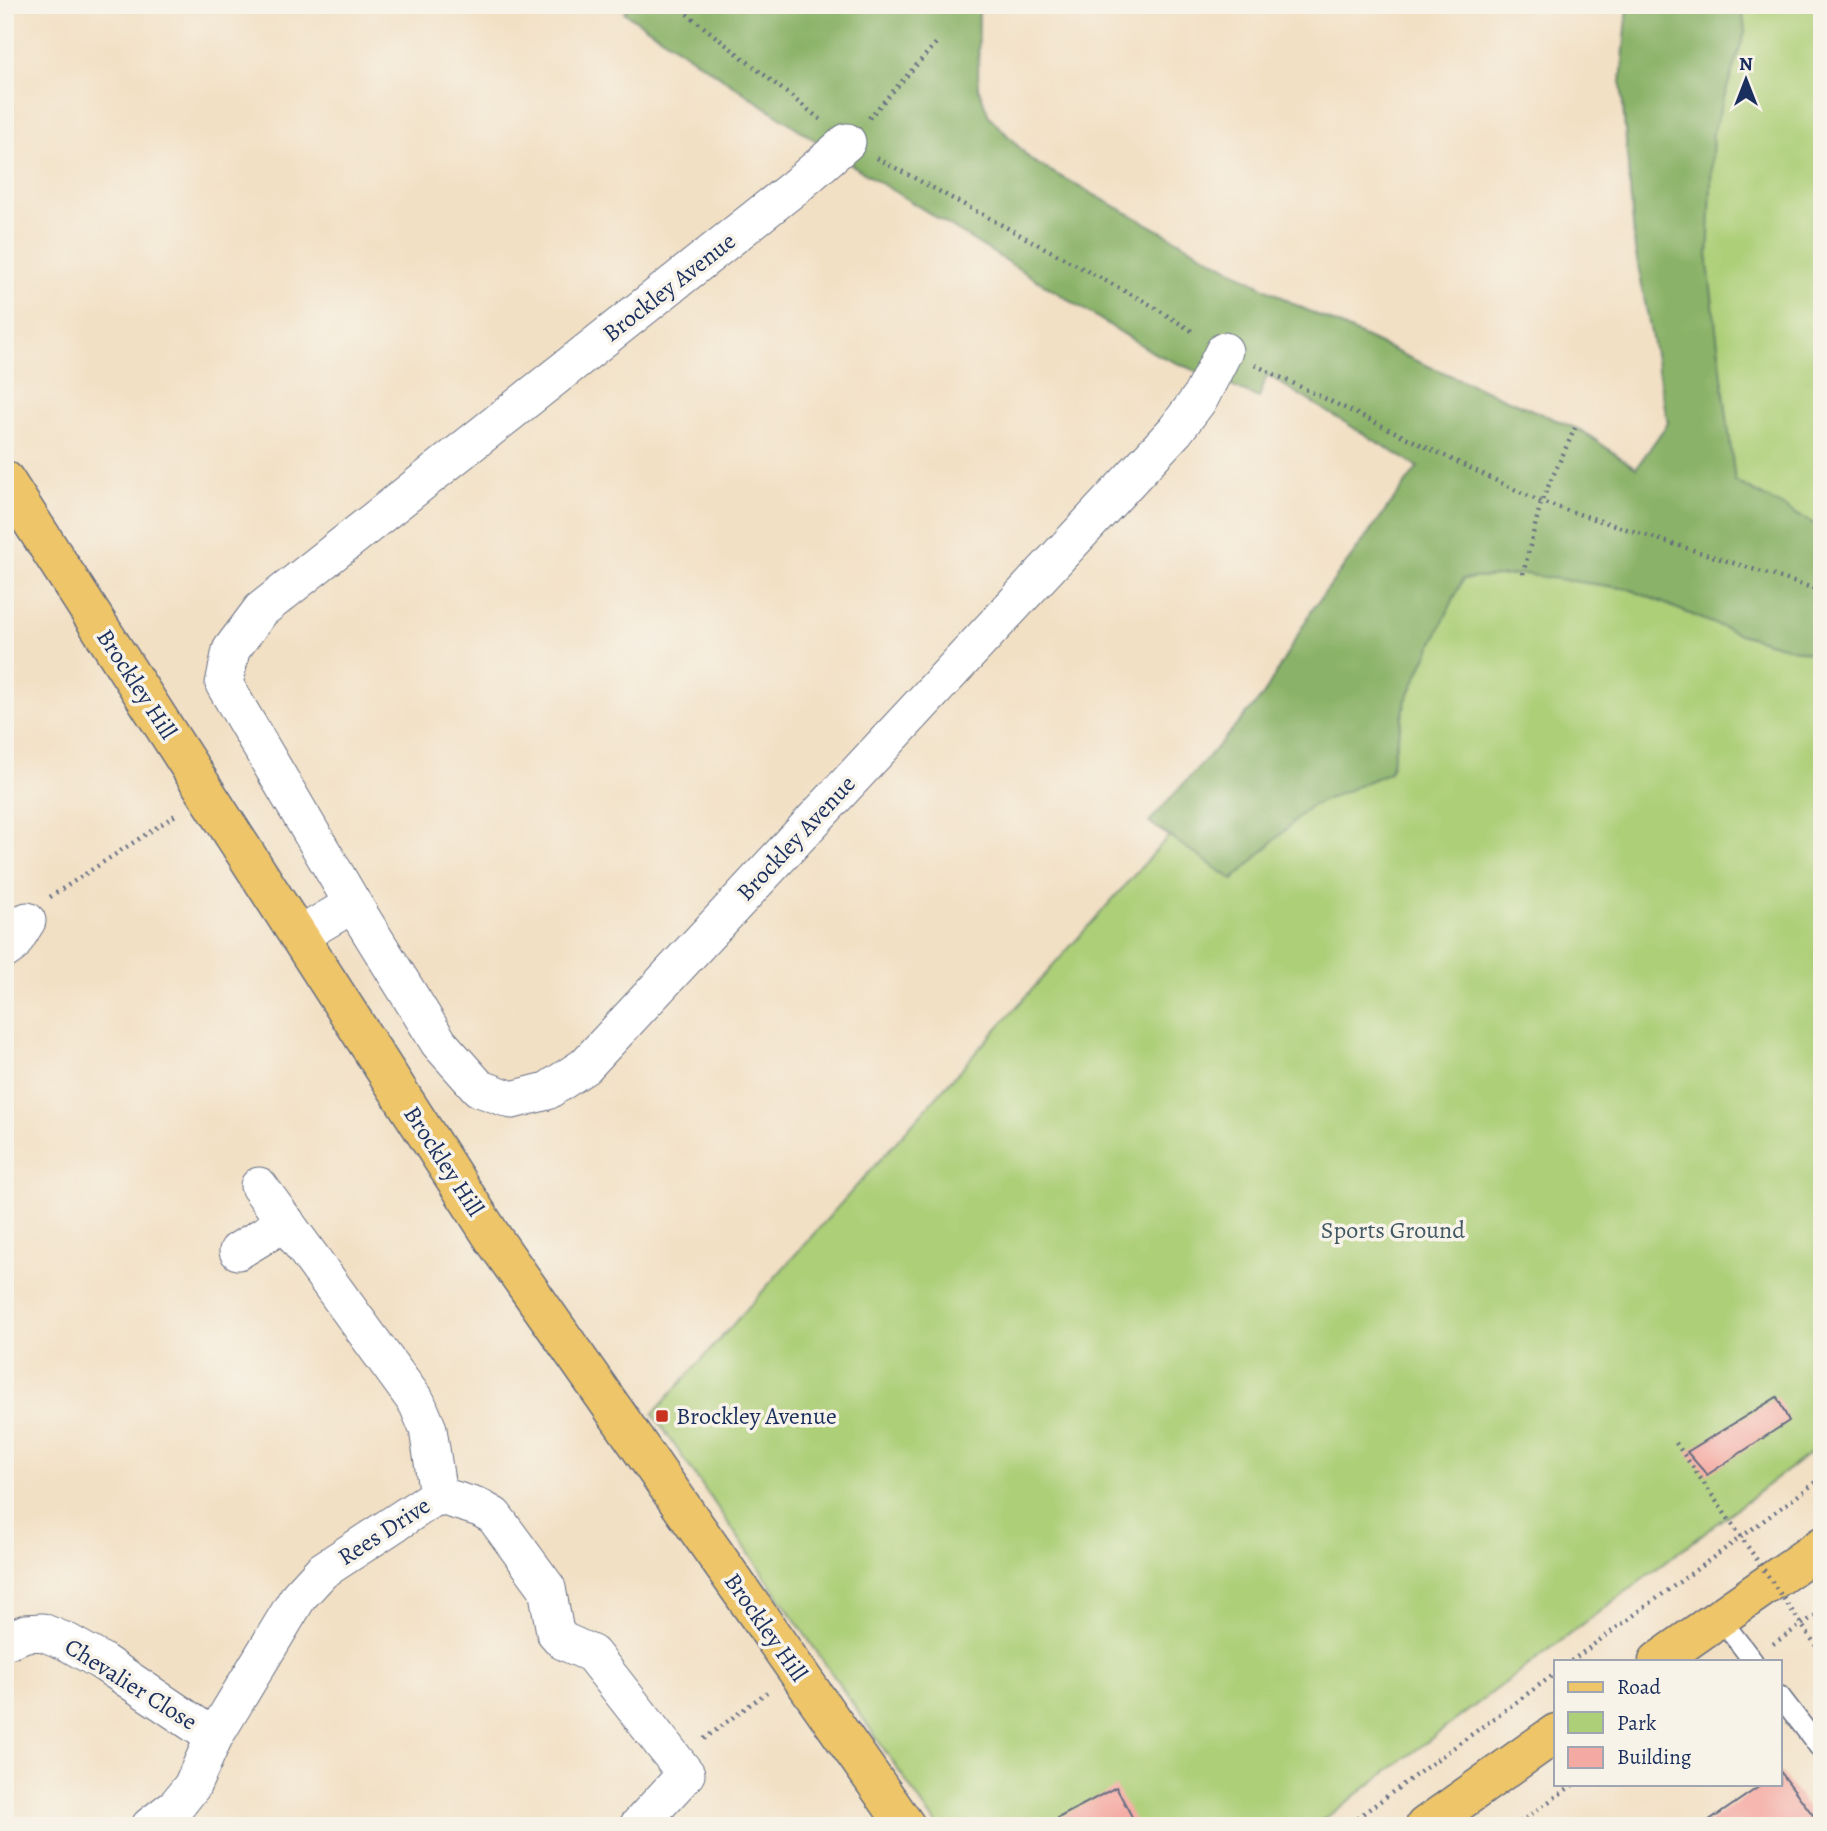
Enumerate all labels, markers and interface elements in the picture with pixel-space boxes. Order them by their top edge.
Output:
north arrow [1712,46,1782,116]
text: N [1739,51,1753,77]
street label: Brockley Avenue [596,225,742,349]
street label: Brockley Hill [89,623,185,745]
street label: Brockley Avenue [730,768,862,908]
street label: Brockley Hill [396,1100,492,1222]
park label: Sports Ground [1321,1214,1465,1246]
place label: Brockley Avenue [676,1400,837,1432]
marker: Brockley Avenue [654,1408,670,1424]
street label: Rees Drive [332,1489,436,1573]
street label: Brockley Hill [717,1566,815,1688]
street label: Chevalier Close [59,1631,203,1737]
legend [1554,1660,1782,1786]
text: Road [1617,1673,1661,1701]
text: Park [1617,1709,1657,1737]
text: Building [1617,1743,1692,1771]

